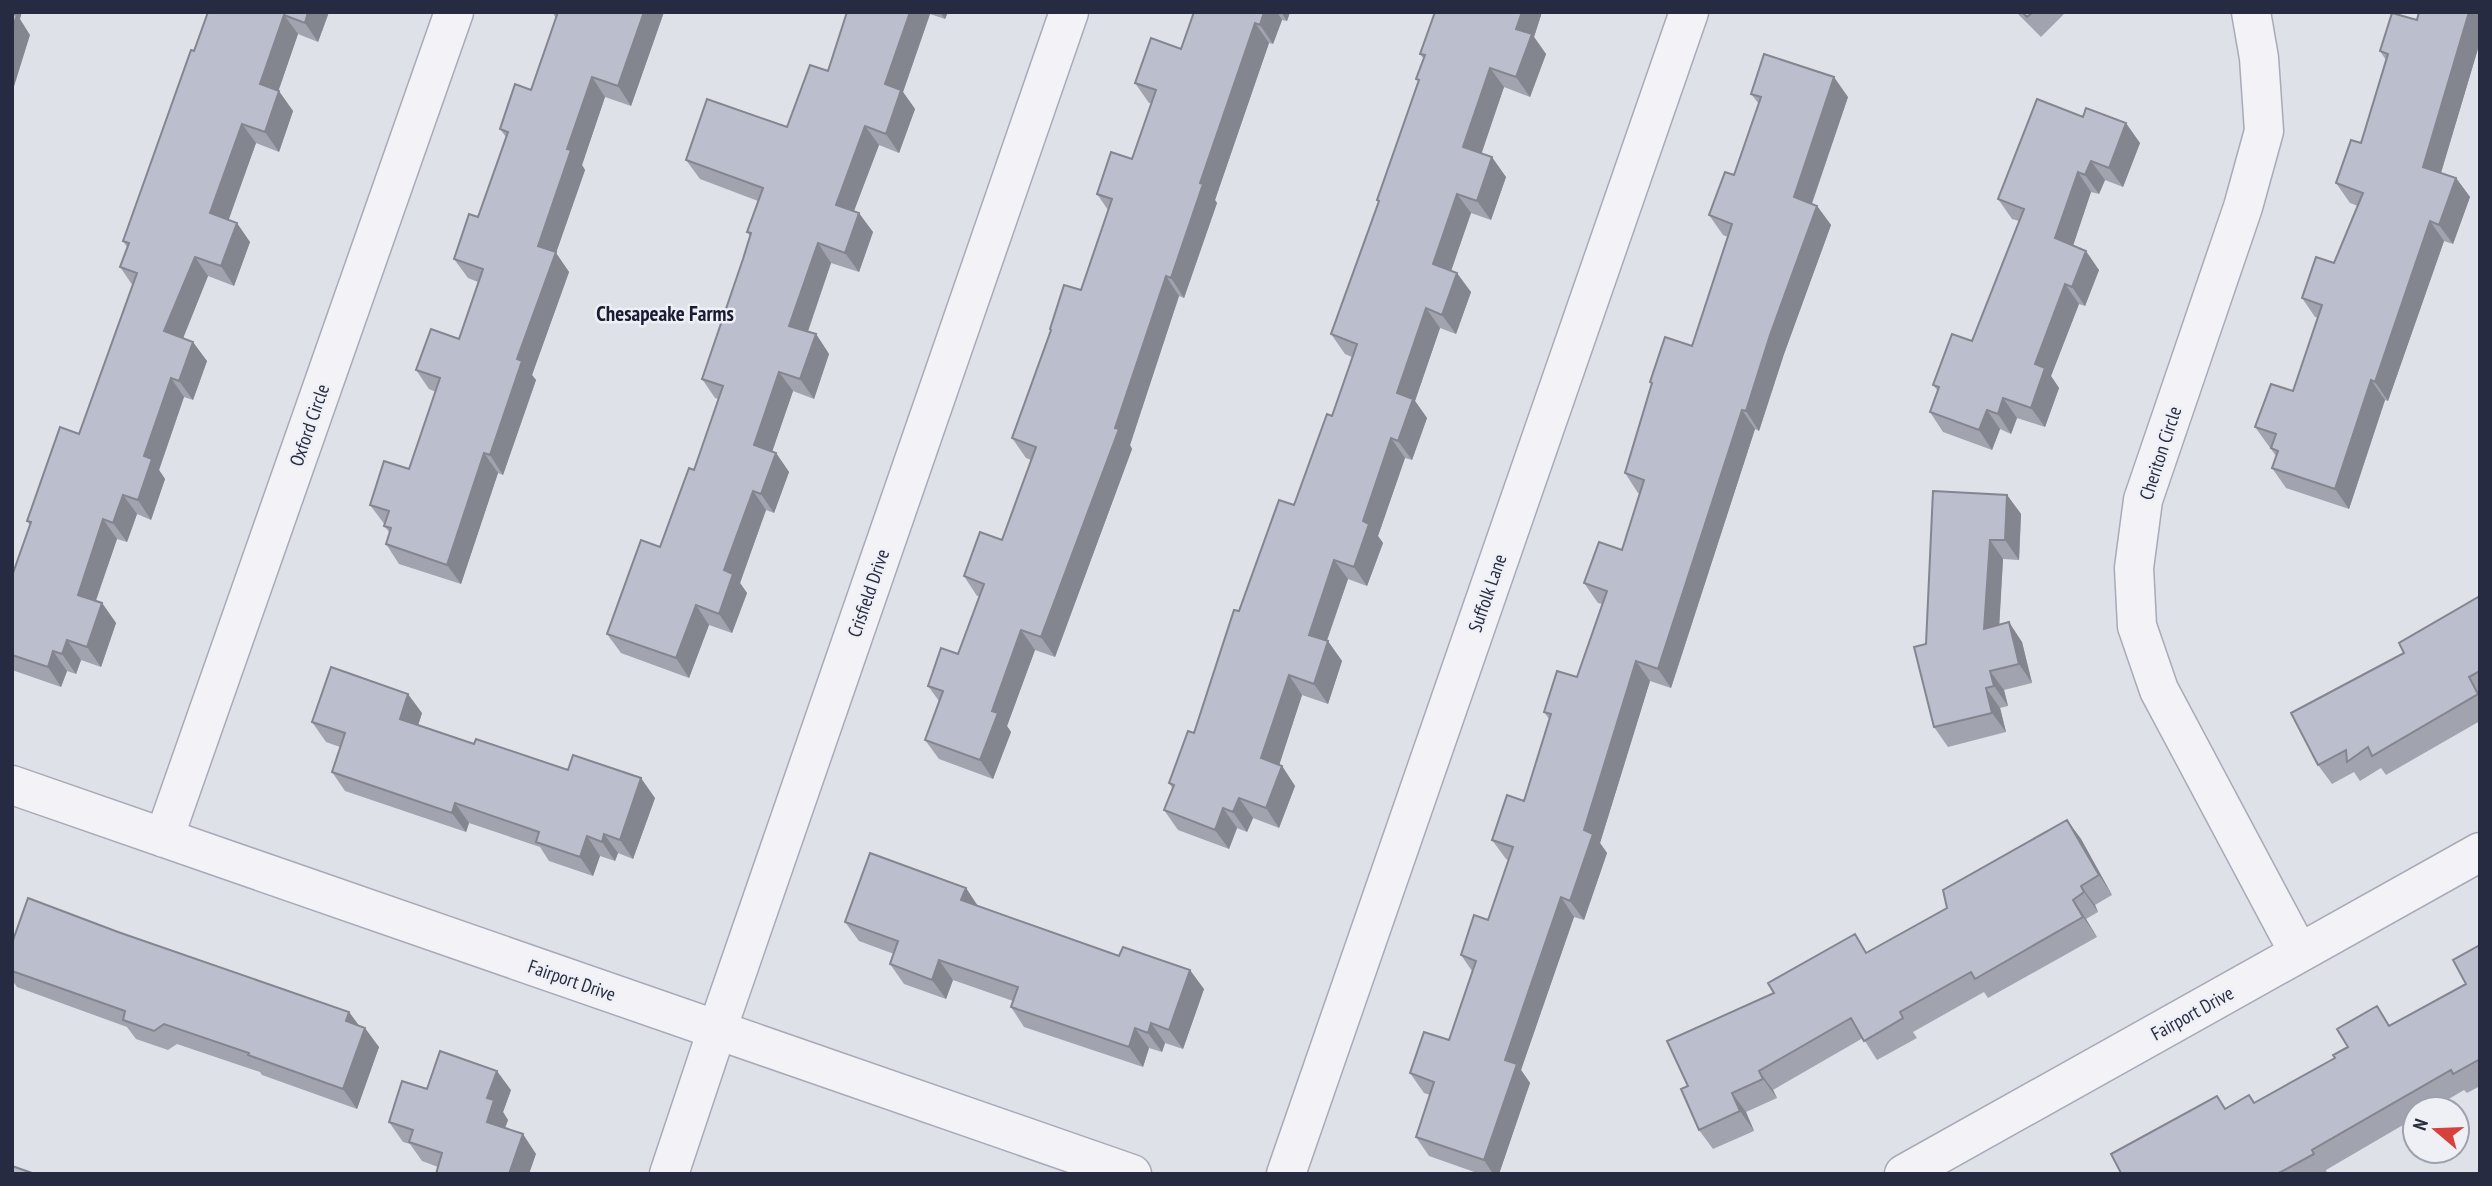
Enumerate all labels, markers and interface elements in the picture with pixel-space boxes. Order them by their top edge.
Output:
district label: Chesapeake Farms [596,300,734,327]
street label: Oxford Circle [284,381,334,469]
street label: Cheriton Circle [2134,403,2186,503]
street label: Crisfield Drive [842,546,894,640]
street label: Suffolk Lane [1462,551,1512,635]
street label: Fairport Drive [525,954,619,1006]
street label: Fairport Drive [2147,980,2238,1045]
north arrow [2401,1095,2471,1165]
text: N [2407,1116,2433,1133]

